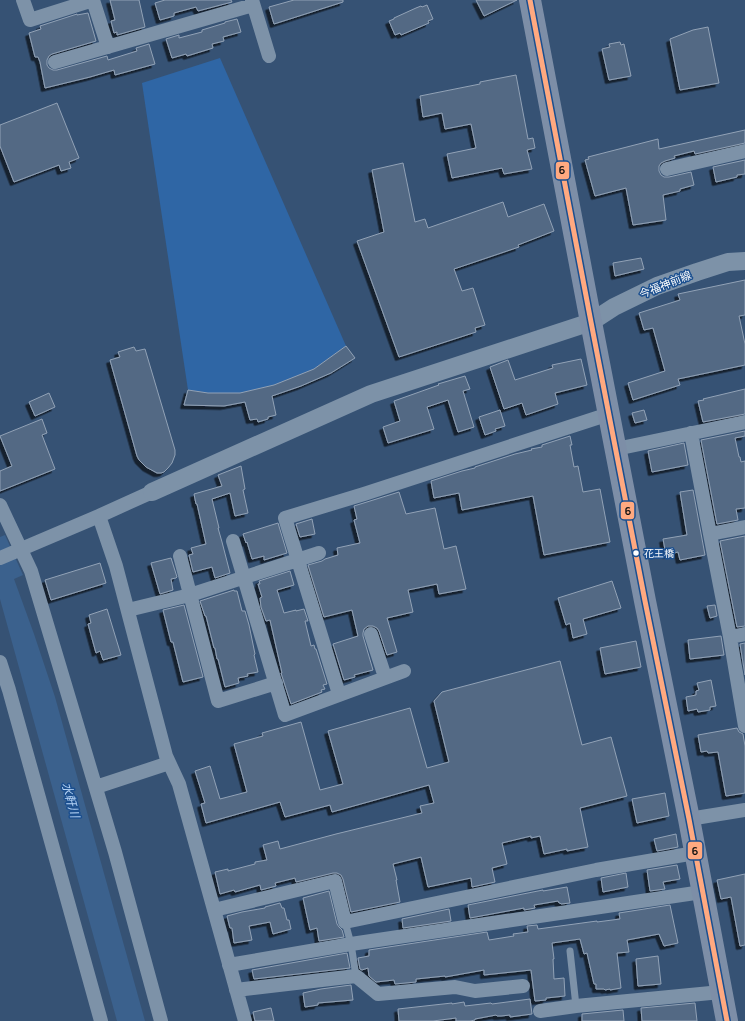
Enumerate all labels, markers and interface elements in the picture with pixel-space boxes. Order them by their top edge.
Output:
line badge: 6 [555,161,570,180]
text: 6 [559,162,566,177]
street label: 今福神前線 [637,267,693,301]
line badge: 6 [620,501,635,520]
text: 6 [625,503,632,518]
place label: 花王橋 [644,546,674,560]
marker: 花王橋 [631,548,641,558]
water label: 水軒川 [58,780,84,822]
line badge: 6 [687,841,703,860]
text: 6 [692,843,699,858]

